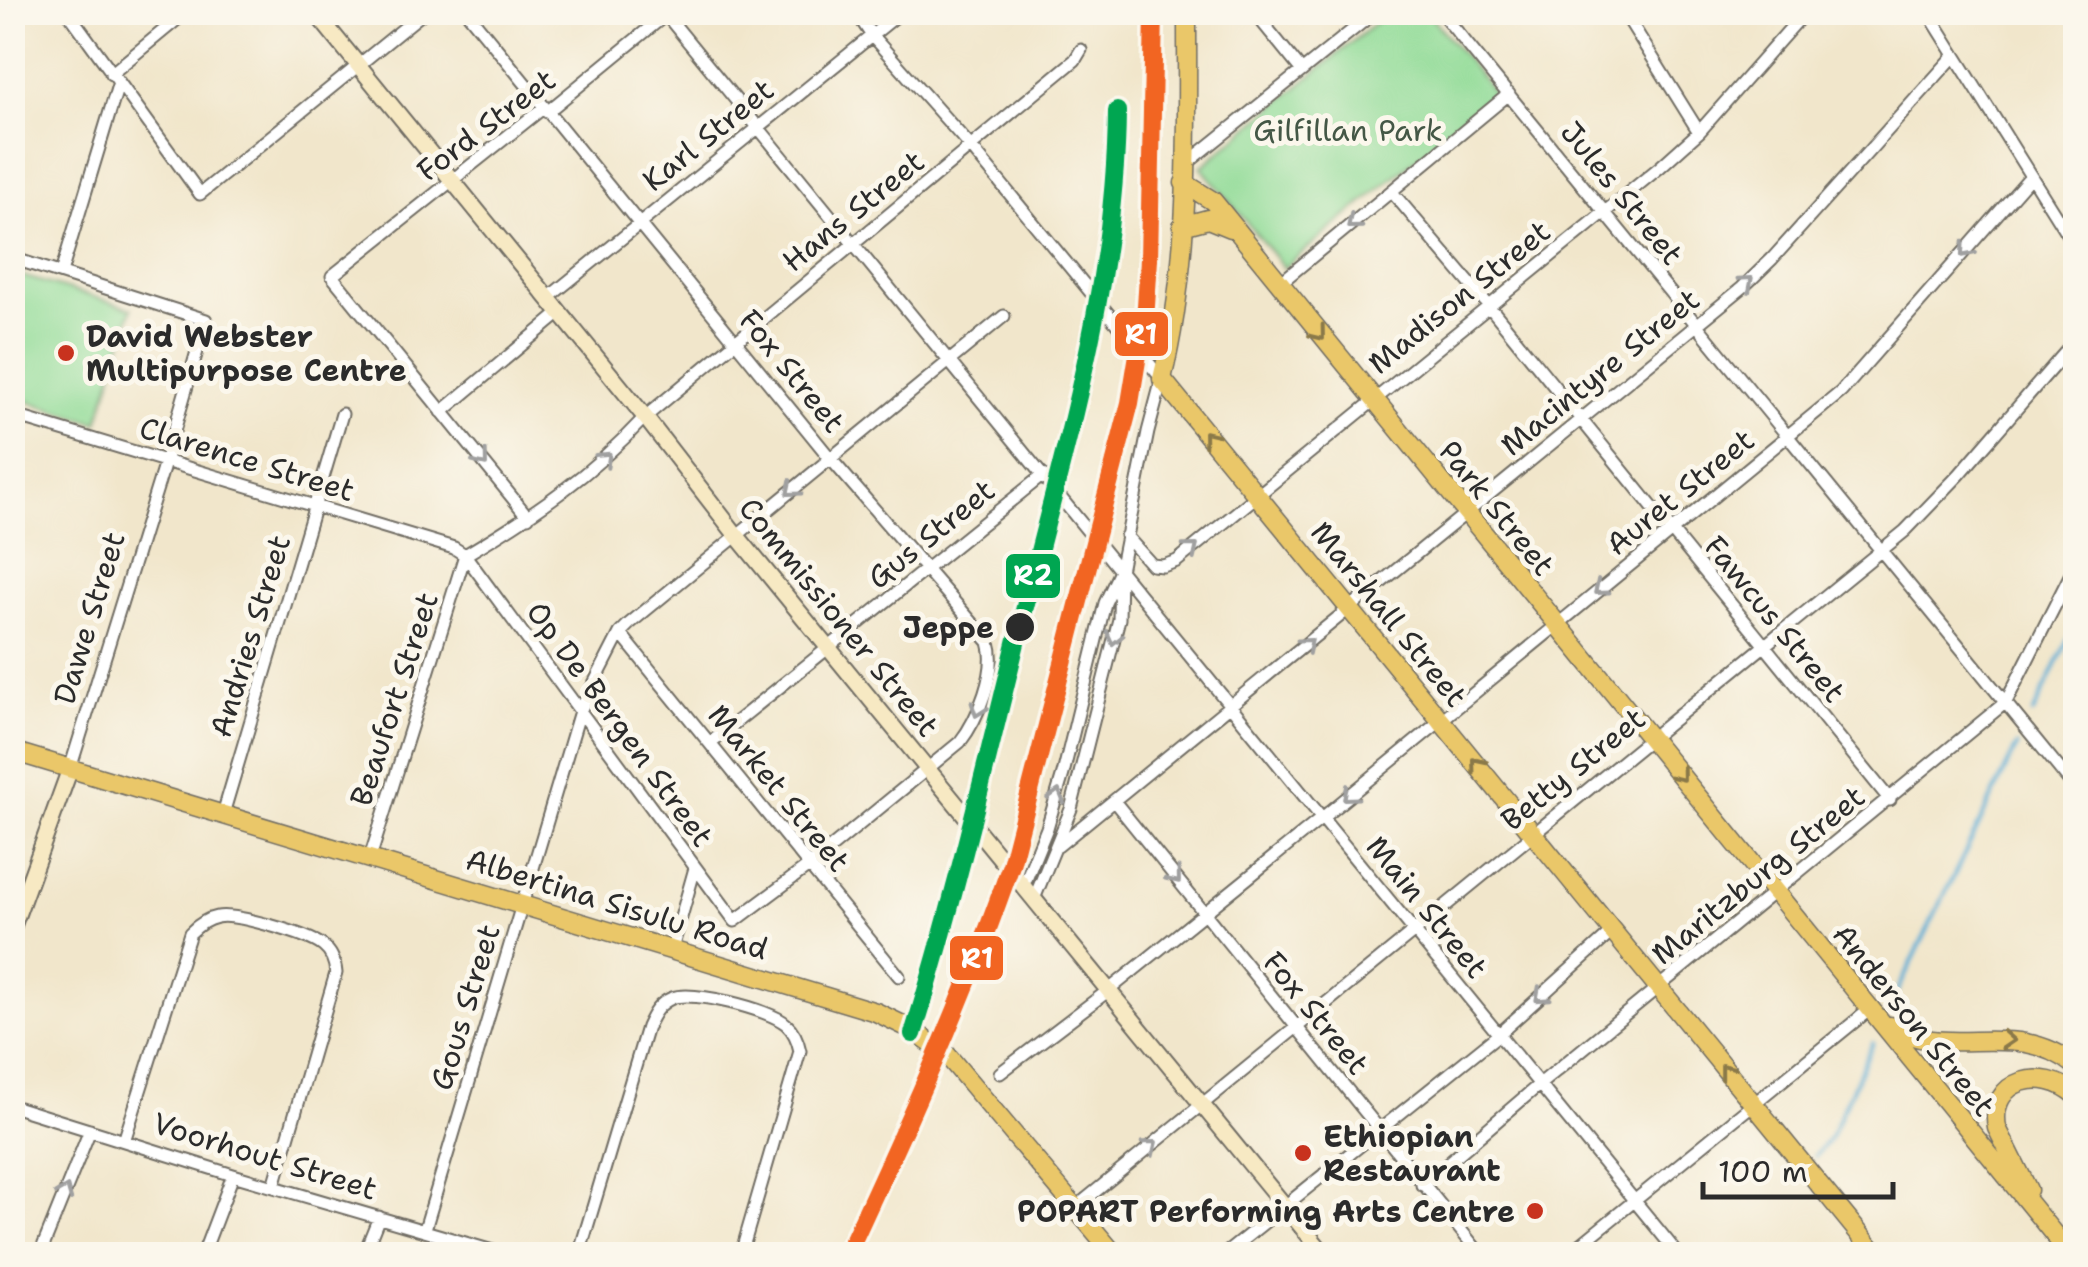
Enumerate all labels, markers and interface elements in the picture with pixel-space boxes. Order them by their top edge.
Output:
street label: Ford Street [408,59,564,191]
street label: Karl Street [634,69,782,201]
park label: Gilfillan Park [1253,110,1443,151]
street label: Jules Street [1551,113,1693,273]
street label: Hans Street [773,141,933,281]
one-way arrow [1346,211,1364,229]
street label: Madison Street [1359,211,1559,383]
one-way arrow [1960,239,1978,257]
one-way arrow [1736,276,1754,294]
street label: Macintyre Street [1492,279,1708,465]
street label: Fox Street [730,301,854,441]
line badge: R1 [1113,310,1170,358]
text: R1 [1125,315,1157,353]
place label: David Webster Multipurpose Centre [86,316,407,391]
one-way arrow [1307,322,1325,340]
marker: David Webster Multipurpose Centre [55,342,77,364]
street label: Clarence Street [134,407,360,511]
street label: Auret Street [1597,420,1763,564]
one-way arrow [1203,431,1221,449]
street label: Park Street [1430,432,1564,584]
one-way arrow [470,449,488,467]
one-way arrow [594,452,612,470]
street label: Gus Street [859,470,1003,598]
one-way arrow [786,478,804,496]
street label: Commissioner Street [730,489,948,745]
street label: Marshall Street [1301,513,1477,715]
street label: Dawe Street [43,527,135,709]
street label: Fawcus Street [1695,527,1855,711]
street label: Andries Street [200,530,300,742]
one-way arrow [1180,543,1198,561]
line badge: R2 [1004,552,1062,600]
text: R2 [1013,556,1053,594]
one-way arrow [1593,577,1611,595]
street label: Beaufort Street [340,587,448,811]
street label: Op De Bergen Street [517,593,723,855]
place label: Jeppe [903,607,994,648]
marker: Jeppe [1003,610,1037,644]
one-way arrow [1105,629,1126,646]
one-way arrow [1296,638,1314,656]
street label: Market Street [699,696,859,880]
street label: Betty Street [1492,698,1654,840]
one-way arrow [969,701,989,718]
one-way arrow [1471,758,1489,776]
one-way arrow [1668,764,1686,782]
street label: Maritzburg Street [1643,776,1873,974]
one-way arrow [1343,783,1361,801]
one-way arrow [1045,788,1066,805]
street label: Main Street [1357,827,1497,987]
street label: Albertina Sisulu Road [461,839,773,969]
one-way arrow [1163,865,1181,883]
street label: Anderson Street [1823,915,2005,1125]
street label: Gous Street [420,919,510,1095]
line badge: R1 [948,934,1005,982]
text: R1 [961,939,993,977]
street label: Fox Street [1254,943,1378,1083]
one-way arrow [1535,984,1553,1002]
one-way arrow [2000,1029,2016,1051]
one-way arrow [1721,1063,1738,1081]
street label: Voorhout Street [148,1102,382,1210]
place label: Ethiopian Restaurant [1323,1116,1501,1191]
scale bar [1703,1137,1893,1199]
one-way arrow [1139,1140,1157,1158]
marker: Ethiopian Restaurant [1292,1142,1314,1164]
text: 100 m [1718,1151,1808,1192]
one-way arrow [53,1184,73,1202]
place label: POPART Performing Arts Centre [1017,1191,1515,1232]
marker: POPART Performing Arts Centre [1524,1200,1546,1222]

